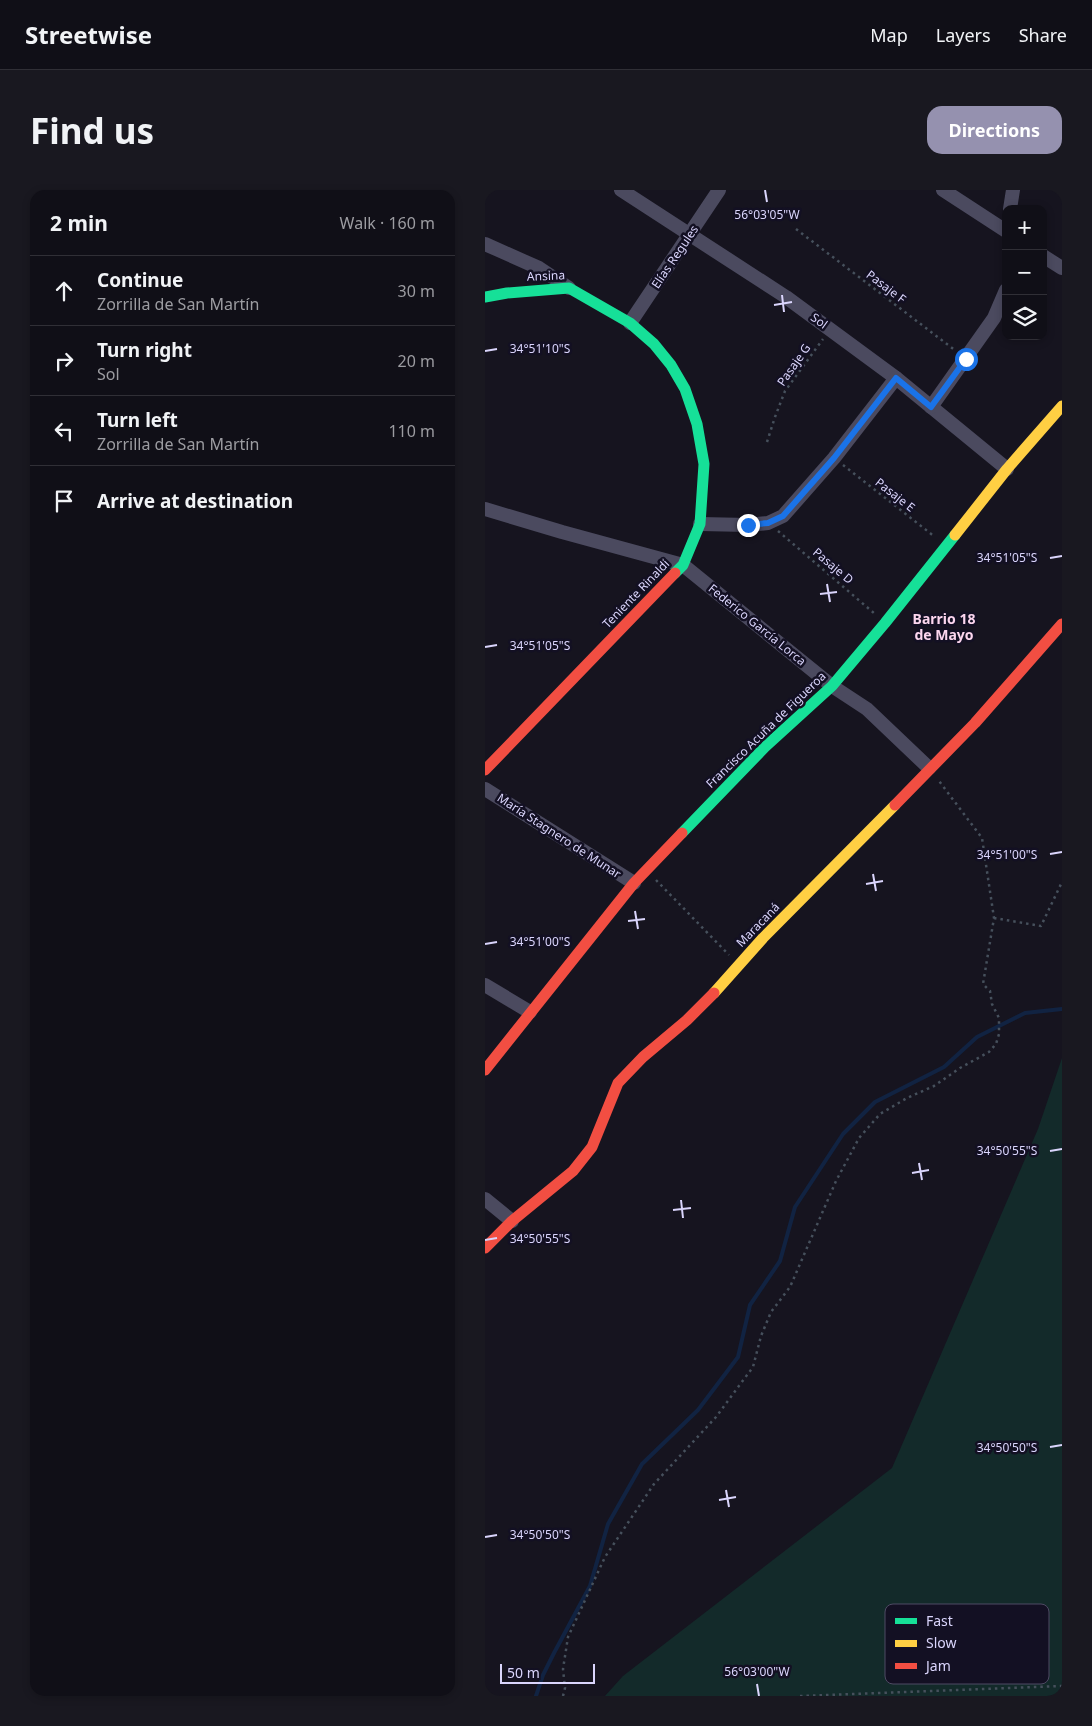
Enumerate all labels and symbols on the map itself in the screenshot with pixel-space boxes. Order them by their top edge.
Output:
text: 56°03'05"W [734,206,800,223]
street label: Elías Regules [647,221,702,292]
street label: Ansina [527,266,565,285]
street label: Pasaje F [863,266,910,307]
street label: Sol [807,309,831,332]
text: 34°51'10"S [510,340,571,357]
street label: Pasaje G [773,340,814,389]
route start [955,348,978,371]
street label: Pasaje E [872,474,919,516]
route end [737,514,760,537]
street label: Pasaje D [809,544,857,588]
text: 34°51'05"S [977,549,1038,566]
street label: Teniente Rinaldi [598,555,673,632]
street label: Federico García Lorca [705,580,810,669]
district label: Barrio 18 de Mayo [913,609,975,644]
text: 34°51'05"S [510,637,571,654]
street label: Francisco Acuña de Figueroa [702,668,829,792]
street label: María Stagnero de Munar [494,789,625,882]
text: 34°51'00"S [977,846,1038,863]
street label: Maracaná [732,899,783,951]
text: 34°51'00"S [510,933,571,950]
text: 34°50'55"S [977,1142,1038,1159]
text: 34°50'55"S [510,1230,571,1247]
text: 34°50'50"S [977,1439,1038,1456]
text: 34°50'50"S [510,1526,571,1543]
legend [885,1604,1049,1684]
text: Fast [926,1611,953,1630]
text: Slow [926,1633,957,1652]
text: Jam [924,1656,951,1675]
scale bar [500,1661,595,1684]
text: 56°03'00"W [724,1663,790,1680]

